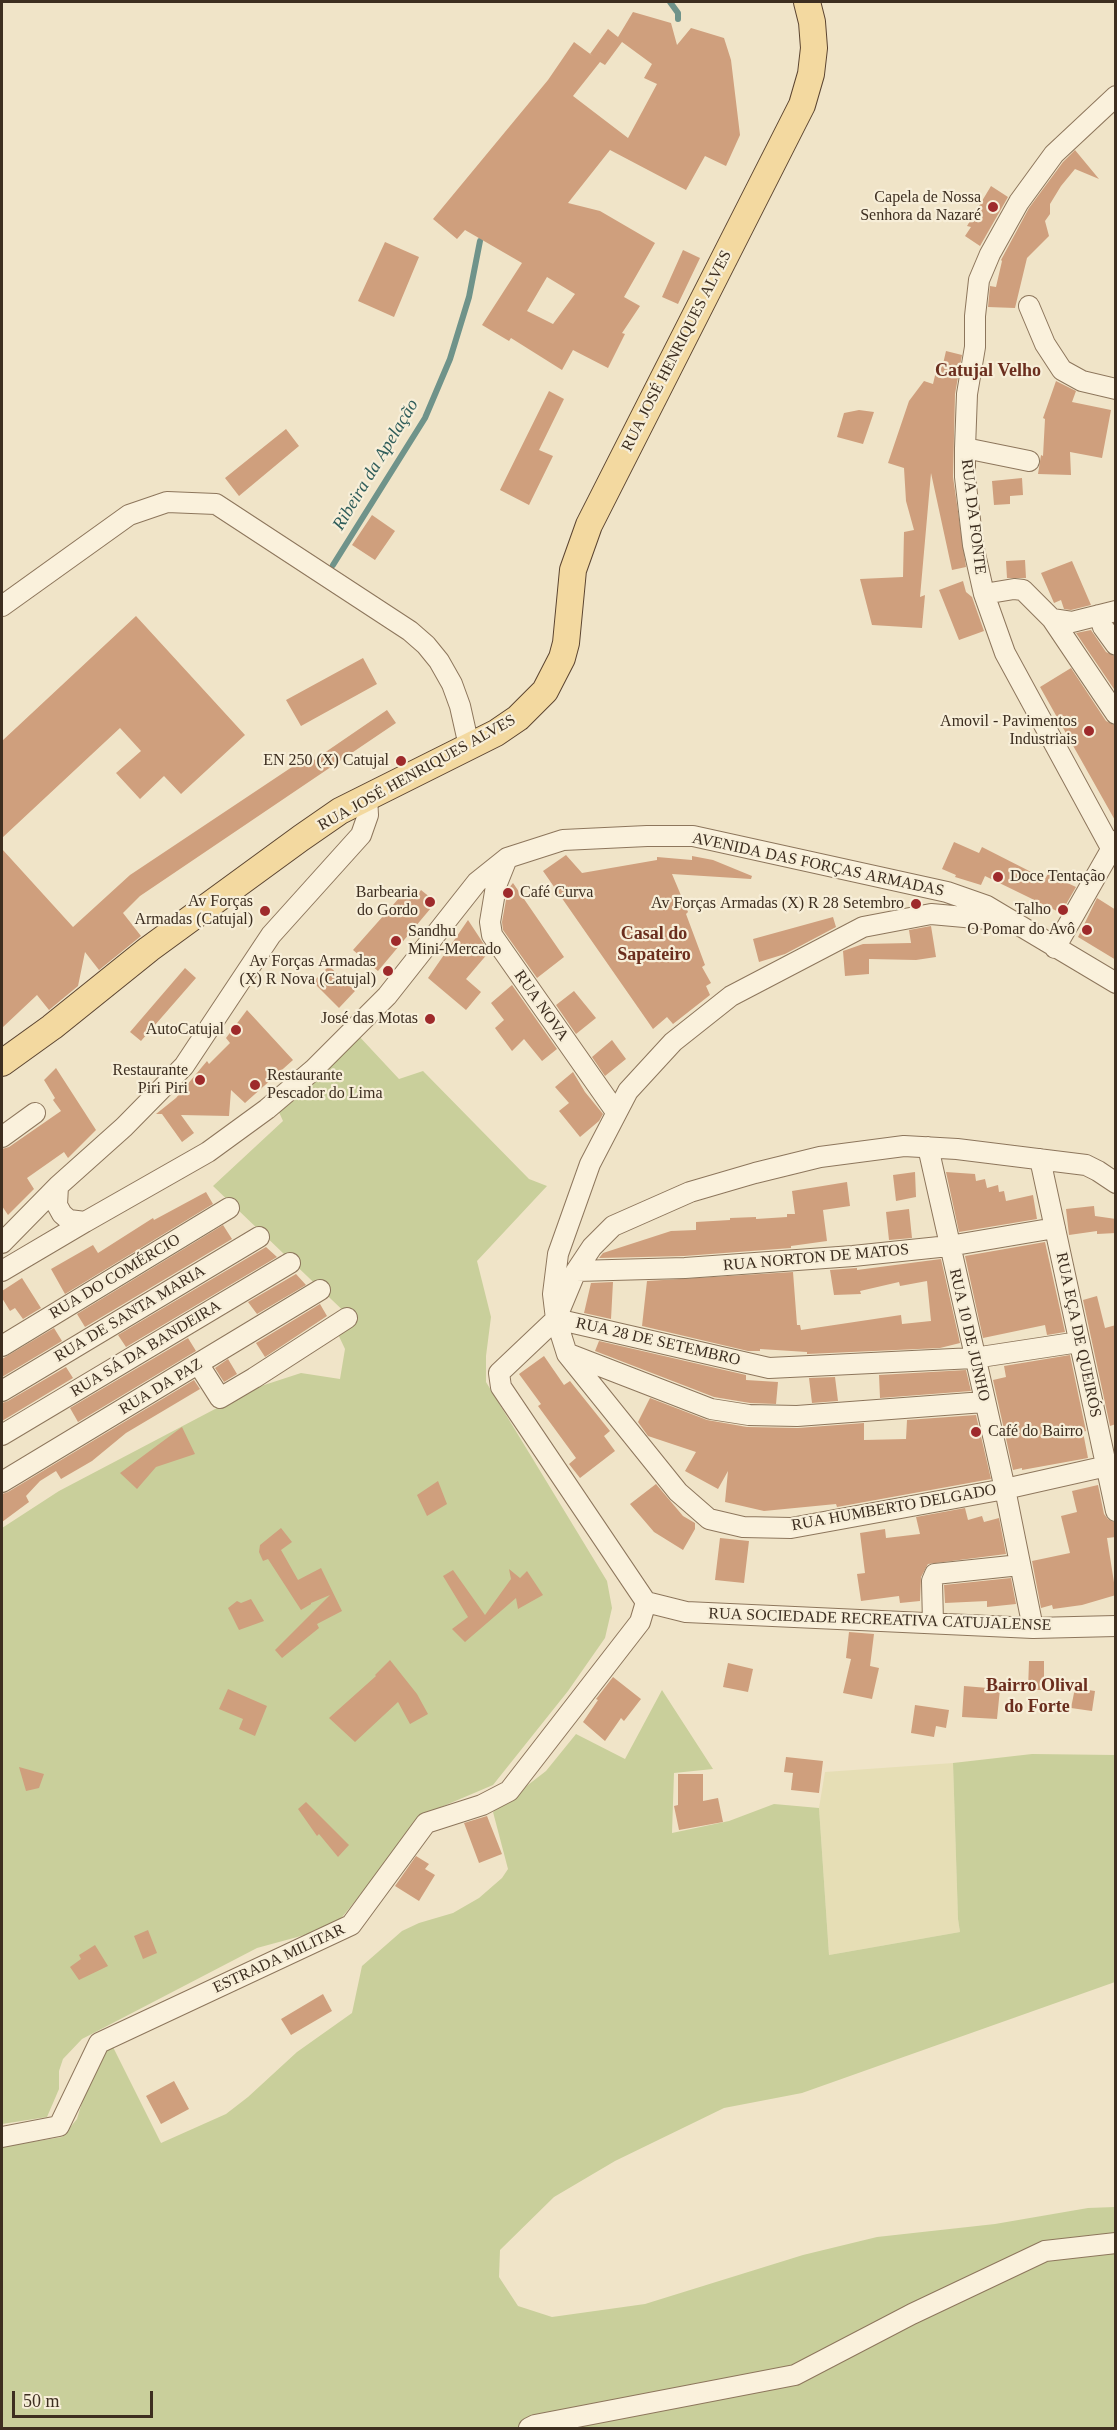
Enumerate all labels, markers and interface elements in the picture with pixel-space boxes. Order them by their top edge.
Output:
place label: Capela de Nossa Senhora da Nazaré [860,188,981,226]
marker: Capela de Nossa Senhora da Nazaré [986,200,1000,214]
street label: RUA JOSÉ HENRIQUES ALVES [618,247,736,455]
district label: Catujal Velho [935,360,1041,382]
water label: Ribeira da Apelação [328,396,424,534]
street label: RUA DA FONTE [956,458,990,576]
street label: RUA JOSÉ HENRIQUES ALVES [315,711,519,835]
place label: Amovil - Pavimentos Industriais [940,712,1077,750]
marker: Amovil - Pavimentos Industriais [1082,724,1096,738]
place label: EN 250 (X) Catujal [263,751,389,771]
marker: EN 250 (X) Catujal [394,754,408,768]
street label: AVENIDA DAS FORÇAS ARMADAS [690,829,946,901]
place label: Doce Tentação [1010,867,1105,887]
marker: Doce Tentação [991,870,1005,884]
place label: Barbearia do Gordo [356,883,418,921]
place label: Café Curva [520,883,593,903]
marker: Café Curva [501,886,515,900]
place label: Av Forças Armadas (Catujal) [134,892,253,930]
place label: Av Forças Armadas (X) R 28 Setembro [651,894,904,914]
marker: Barbearia do Gordo [423,895,437,909]
marker: Av Forças Armadas (X) R 28 Setembro [909,897,923,911]
place label: Talho [1015,900,1051,920]
marker: Talho [1056,903,1070,917]
marker: Av Forças Armadas (Catujal) [258,904,272,918]
place label: O Pomar do Avô [967,920,1075,940]
place label: Sandhu Mini-Mercado [408,922,501,960]
district label: Casal do Sapateiro [617,923,691,966]
marker: O Pomar do Avô [1080,923,1094,937]
marker: Sandhu Mini-Mercado [389,934,403,948]
place label: Av Forças Armadas (X) R Nova (Catujal) [240,952,376,990]
marker: Av Forças Armadas (X) R Nova (Catujal) [381,964,395,978]
street label: RUA NOVA [510,967,572,1045]
place label: José das Motas [321,1009,418,1029]
marker: José das Motas [423,1012,437,1026]
place label: AutoCatujal [146,1020,224,1040]
marker: AutoCatujal [229,1023,243,1037]
place label: Restaurante Piri Piri [112,1061,188,1099]
place label: Restaurante Pescador do Lima [267,1066,383,1104]
marker: Restaurante Piri Piri [193,1073,207,1087]
marker: Restaurante Pescador do Lima [248,1078,262,1092]
street label: RUA DO COMÉRCIO [46,1230,184,1324]
street label: RUA NORTON DE MATOS [722,1240,910,1276]
street label: RUA EÇA DE QUEIRÓS [1051,1251,1105,1419]
street label: RUA DE SANTA MARIA [51,1261,209,1367]
street label: RUA 10 DE JUNHO [944,1267,994,1403]
street label: RUA SÁ DA BANDEIRA [67,1296,225,1402]
street label: RUA 28 DE SETEMBRO [574,1314,742,1370]
street label: RUA DA PAZ [116,1355,206,1419]
place label: Café do Bairro [988,1422,1083,1442]
marker: Café do Bairro [969,1425,983,1439]
street label: RUA HUMBERTO DELGADO [790,1481,998,1535]
street label: RUA SOCIEDADE RECREATIVA CATUJALENSE [708,1604,1052,1636]
district label: Bairro Olival do Forte [986,1675,1088,1718]
street label: ESTRADA MILITAR [210,1920,348,1998]
scale bar [15,2379,156,2417]
text: 50 m [23,2391,60,2411]

